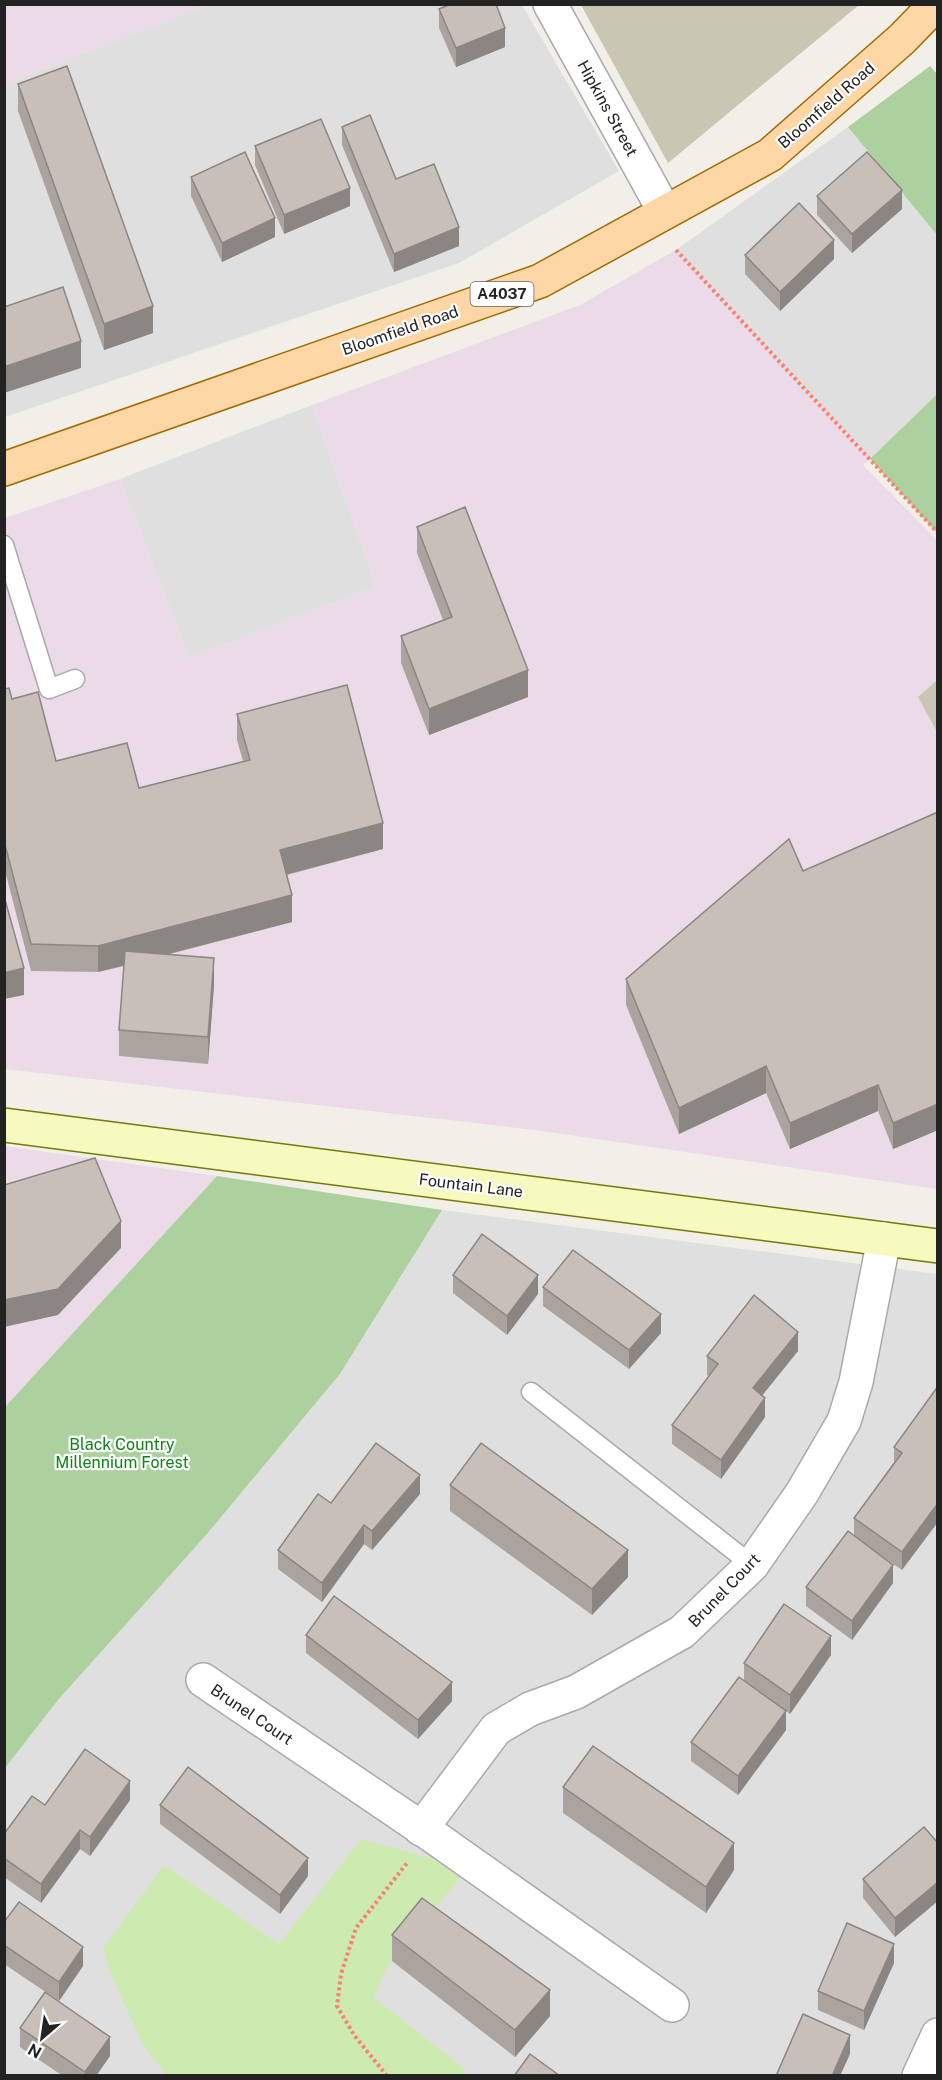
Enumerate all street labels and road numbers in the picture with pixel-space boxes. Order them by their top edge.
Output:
street label: Hipkins Street [573,57,642,160]
street label: Bloomfield Road [774,58,879,153]
road number: A4037 [470,282,534,306]
street label: Bloomfield Road [339,302,461,359]
street label: Fountain Lane [418,1170,524,1201]
street label: Brunel Court [685,1550,764,1631]
street label: Brunel Court [207,1680,296,1749]

